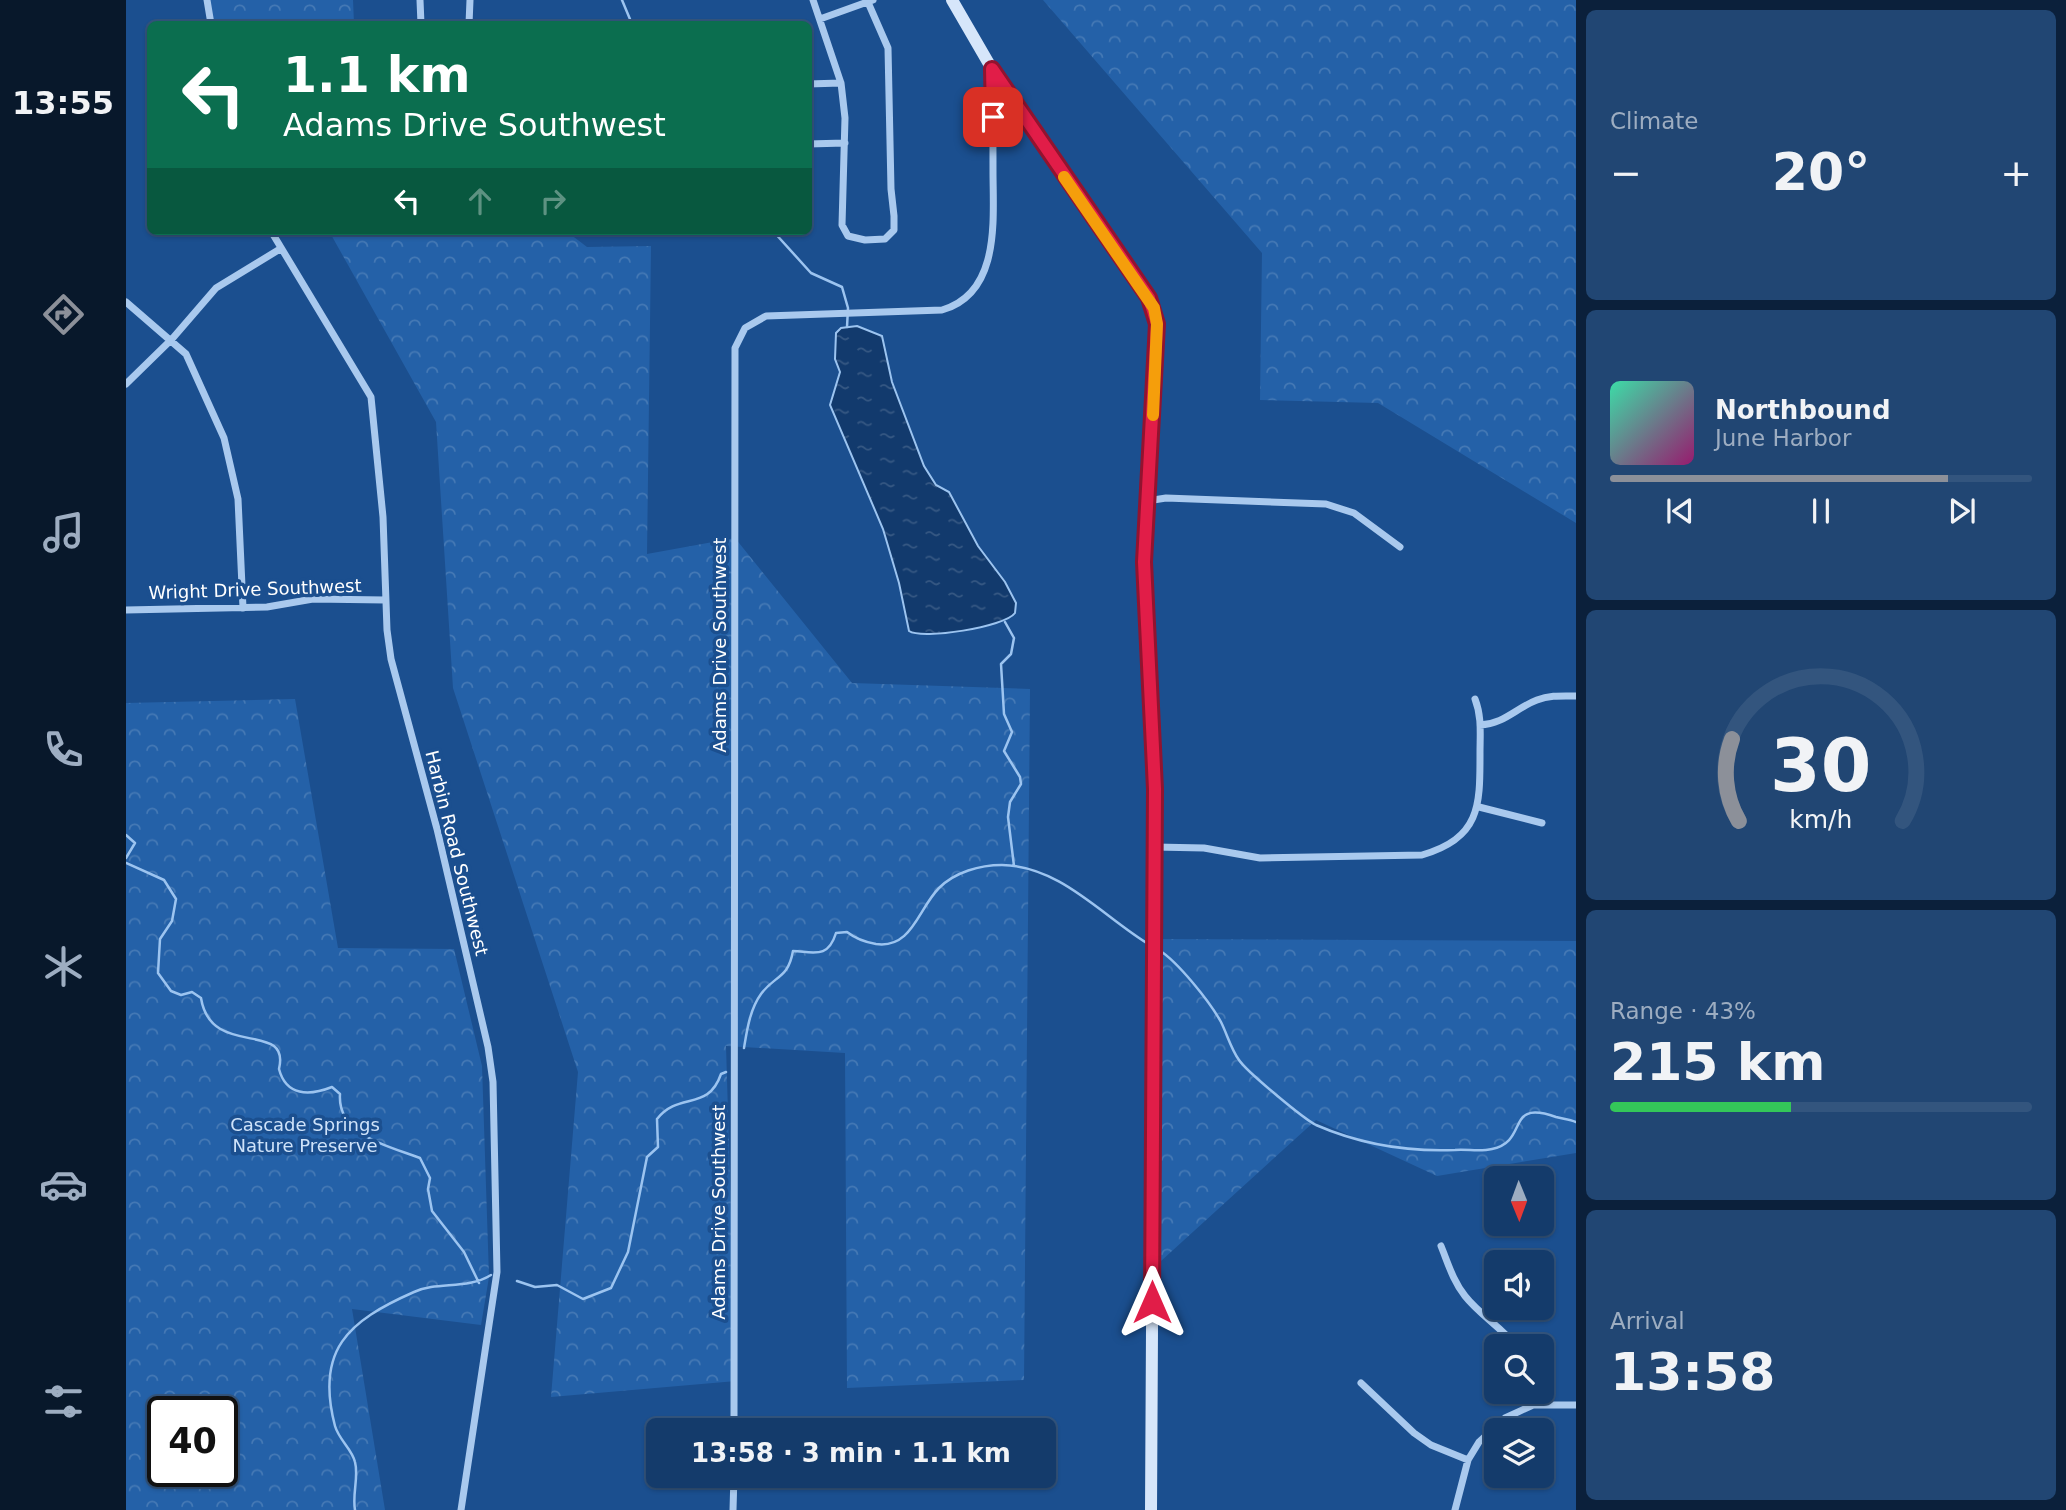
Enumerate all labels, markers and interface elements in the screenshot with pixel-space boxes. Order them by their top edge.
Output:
text: 1.1 km [283,47,471,104]
icon: left [168,49,259,140]
text: 13:55 [12,84,114,122]
pin [963,87,1023,147]
icon: arrive [974,98,1012,136]
text: Adams Drive Southwest [283,106,666,144]
text: Climate [1610,108,1699,134]
text: 20° [1772,142,1870,202]
text: − [1610,151,1642,195]
text: + [2000,151,2032,195]
icon: left [388,182,426,220]
icon: ahead [461,182,499,220]
icon: right [534,182,572,220]
icon: directions [39,290,88,339]
text: Northbound [1715,395,1891,425]
text: June Harbor [1715,425,1851,451]
icon: previous [1661,492,1699,530]
icon: pause [1802,492,1840,530]
icon: next [1943,492,1981,530]
icon: music [39,508,88,557]
street label: Adams Drive Southwest [709,537,730,753]
street label: Wright Drive Southwest [148,575,362,603]
text: 30 [1770,723,1872,808]
icon: phone [39,725,88,774]
street label: Harbin Road Southwest [421,748,493,958]
text: km/h [1789,805,1853,834]
icon: climate [39,942,88,991]
text: Range · 43% [1610,998,1756,1024]
text: 215 km [1610,1032,1825,1092]
street label: Adams Drive Southwest [708,1104,729,1320]
park label: Cascade Springs Nature Preserve [230,1114,380,1156]
icon: car [39,1160,88,1209]
north arrow [1484,1166,1554,1236]
map controls [1484,1166,1554,1488]
button: sound [1484,1250,1554,1320]
position arrow [1115,1265,1189,1339]
text: Arrival [1610,1308,1685,1334]
button: search [1484,1334,1554,1404]
text: 13:58 [1610,1342,1776,1402]
icon: filters [39,1377,88,1426]
speed limit sign: 40 [147,1396,238,1487]
button: layers [1484,1418,1554,1488]
text: 13:58 · 3 min · 1.1 km [691,1438,1011,1468]

